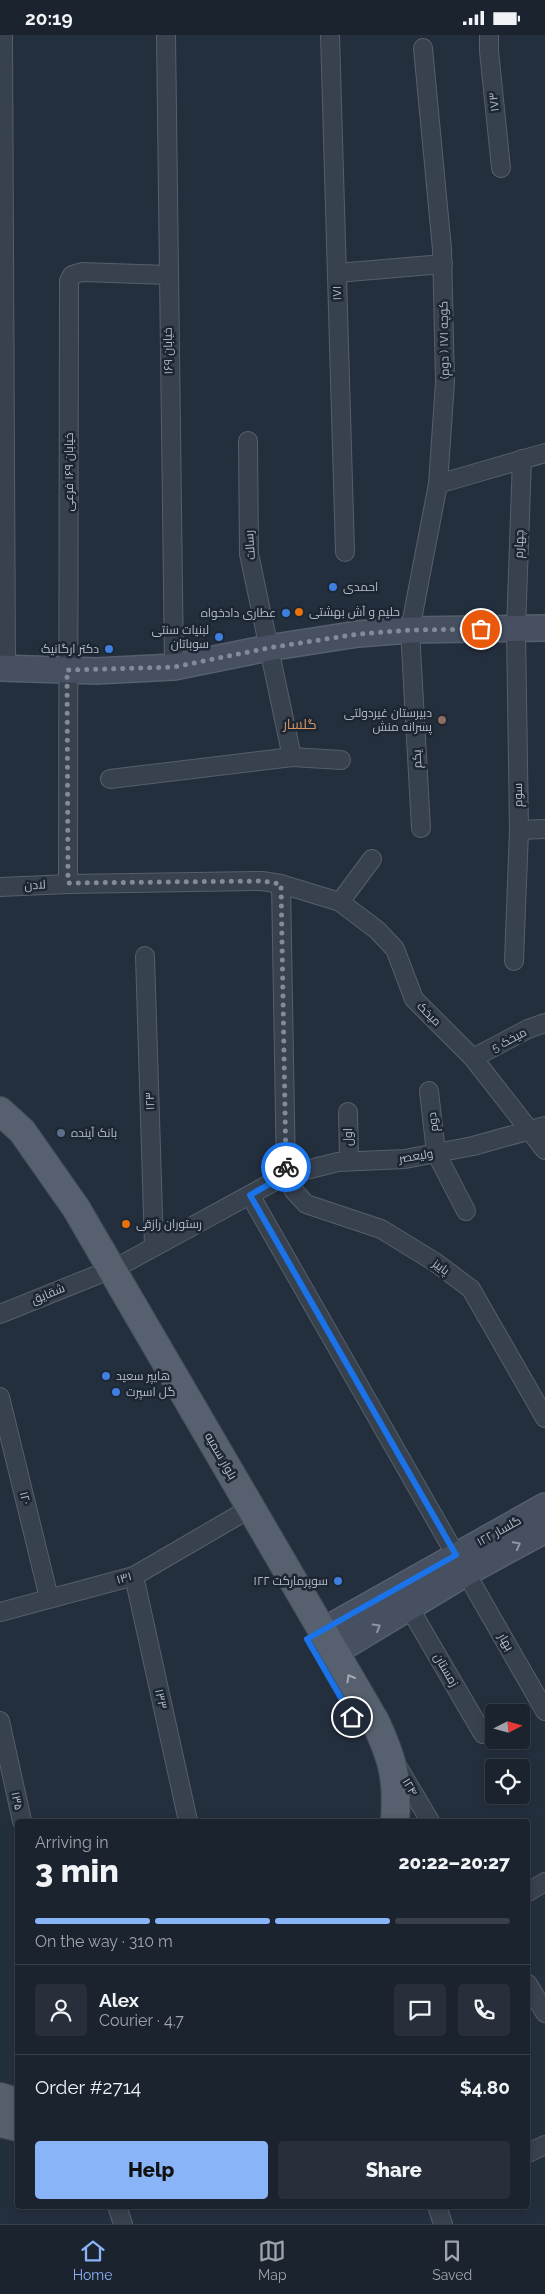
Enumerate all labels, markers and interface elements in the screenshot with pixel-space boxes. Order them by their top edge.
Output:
text: 20:19 [25,7,73,29]
street label: ۱۷۳ [486,92,502,112]
street label: ۱۷۱ [330,285,344,301]
street label: کوچه ۱۷۱ ( دوم) [436,301,454,379]
street label: خیابان ۱۶۹ [161,327,175,375]
street label: خیابان ۱۶۹ فرعی [62,433,76,511]
street label: چهارم [512,529,528,559]
street label: رسالت [242,530,258,560]
place label: احمدی [343,580,378,594]
marker: احمدی [327,581,339,593]
place label: حلیم و آش بهشتی [309,605,400,620]
place label: عطاری دادخواه [201,606,276,620]
marker: حلیم و آش بهشتی [293,606,305,618]
marker: عطاری دادخواه [280,607,292,619]
pin [460,608,502,650]
icon: bag [467,615,495,643]
place label: لبنیات سنتی سوباتان [151,623,209,651]
marker: لبنیات سنتی سوباتان [213,631,225,643]
place label: دکتر ارگانیک [41,642,99,656]
marker: دکتر ارگانیک [103,643,115,655]
place label: دبیرستان غیردولتی پسرانه منش [344,706,433,736]
marker: دبیرستان غیردولتی پسرانه منش [436,714,448,726]
district label: گلسار [282,716,317,732]
street label: یکم [409,748,425,769]
street label: سوم [511,783,526,807]
street label: لادن [24,877,46,893]
street label: میخک [414,999,444,1029]
street label: میخک 5 [489,1025,529,1055]
street label: ۱۲۳ [143,1092,157,1110]
street label: دوم [425,1111,442,1133]
place label: بانک آینده [71,1126,117,1140]
marker: بانک آینده [55,1127,67,1139]
street label: اول [341,1128,355,1146]
courier [261,1142,311,1192]
street label: ولیعصر [397,1146,434,1166]
icon: bike [272,1153,300,1181]
place label: رستوران رازقی [136,1217,202,1231]
marker: رستوران رازقی [120,1218,132,1230]
street label: پاییز [428,1256,453,1280]
street label: شقایق [29,1281,67,1307]
place label: هایپر سعید [116,1369,170,1385]
marker: هایپر سعید [100,1370,112,1382]
place label: گل اسپرت [126,1385,175,1401]
marker: گل اسپرت [110,1386,122,1398]
street label: بلوار سمیه [202,1430,240,1482]
street label: ۱۲۰ [17,1490,33,1506]
street label: گلسار ۱۲۲ [475,1513,523,1549]
one-way arrow [512,1541,521,1551]
street label: ۱۳۱ [115,1569,133,1587]
place label: سوپرمارکت ۱۲۲ [253,1574,328,1590]
marker: سوپرمارکت ۱۲۲ [332,1575,344,1587]
one-way arrow [371,1624,380,1634]
street label: بهار [495,1630,517,1653]
street label: زمستان [431,1651,461,1689]
one-way arrow [347,1675,357,1684]
street label: ۱۳۳ [152,1688,170,1710]
pin [331,1696,373,1738]
icon: home [338,1703,366,1731]
north arrow [485,1704,530,1749]
map controls [485,1704,530,1804]
button: locate [485,1759,530,1804]
street label: ۱۲۴ [399,1776,421,1798]
street label: ۱۳۵ [8,1791,26,1811]
text: Arriving in [35,1833,109,1852]
text: 20:22–20:27 [399,1851,510,1873]
text: 3 min [35,1852,119,1889]
text: On the way · 310 m [35,1932,173,1951]
button: person [35,1984,87,2036]
button: chat [394,1984,446,2036]
button: phone [458,1984,510,2036]
text: Alex [99,1989,139,2011]
text: Courier · 4.7 [99,2011,184,2030]
text: Order #2714 [35,2076,141,2098]
text: $4.80 [460,2076,510,2098]
button: Help [35,2141,268,2199]
button: Share [278,2141,510,2199]
tab: Home [73,2237,112,2283]
tab: Map [258,2237,287,2283]
tab: Saved [432,2237,472,2283]

